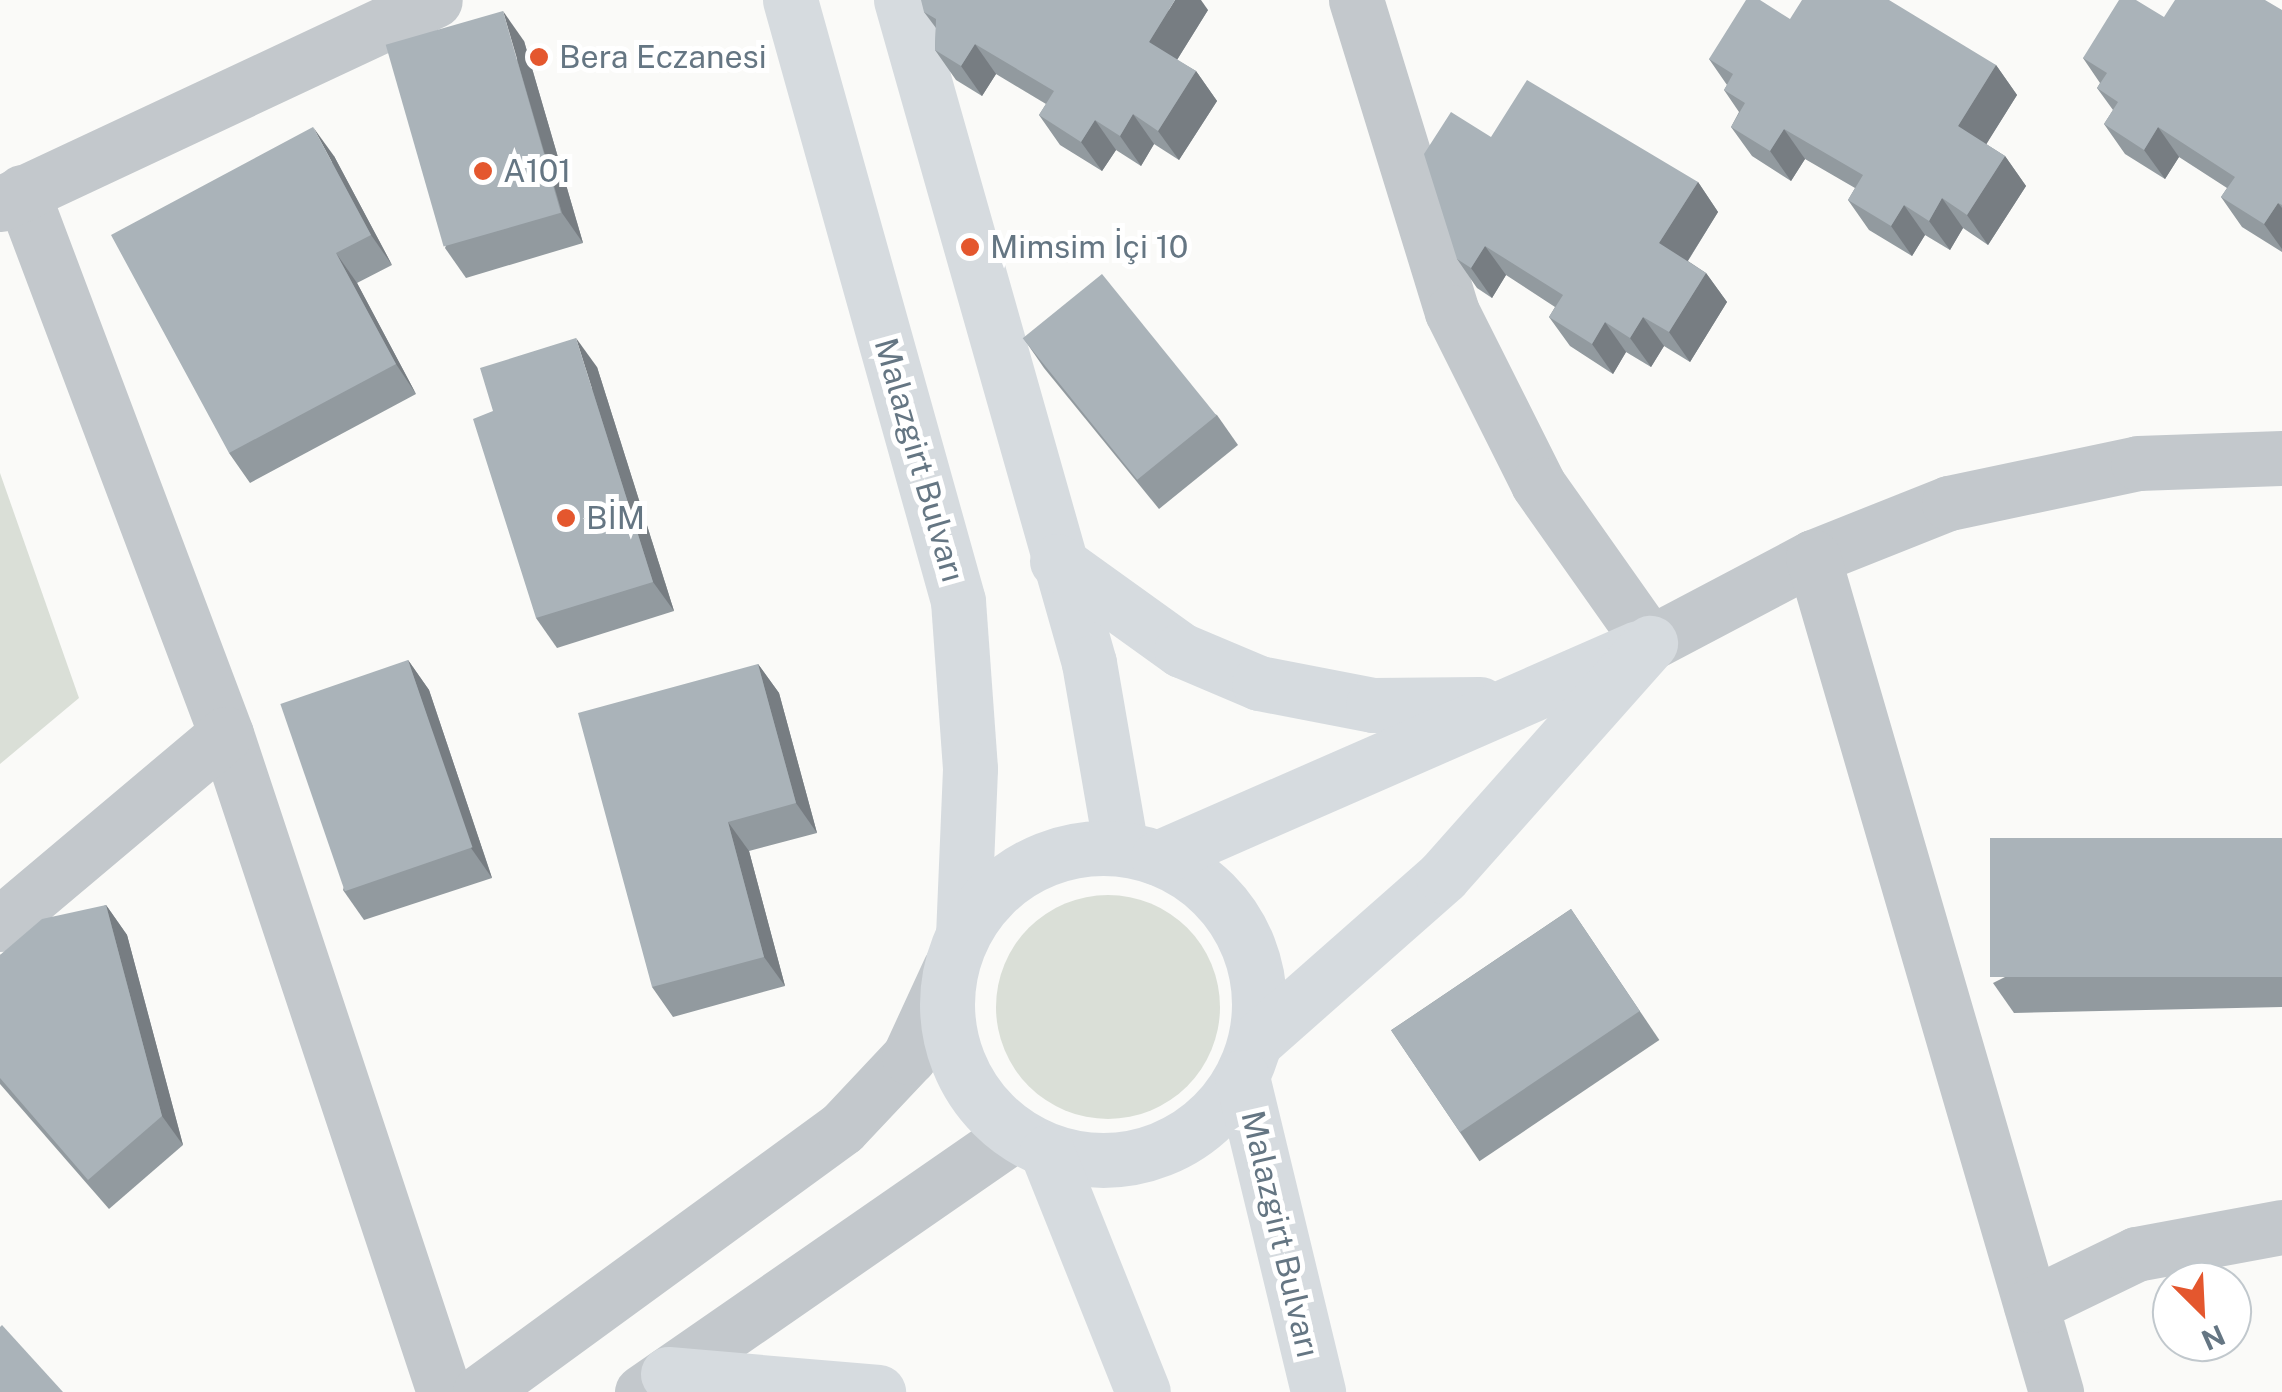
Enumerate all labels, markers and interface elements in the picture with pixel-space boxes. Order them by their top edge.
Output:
place label: Bera Eczanesi [559,38,767,76]
marker: Bera Eczanesi [528,46,550,68]
place label: A101 [503,152,571,190]
marker: A101 [472,160,494,182]
place label: Mimsim İçi 10 [990,228,1188,266]
marker: Mimsim İçi 10 [959,236,981,258]
street label: Malazgirt Bulvarı [866,334,972,586]
place label: BİM [586,499,645,537]
marker: BİM [555,507,577,529]
street label: Malazgirt Bulvarı [1233,1107,1327,1361]
north arrow [2152,1262,2252,1362]
text: N [2197,1319,2230,1358]

